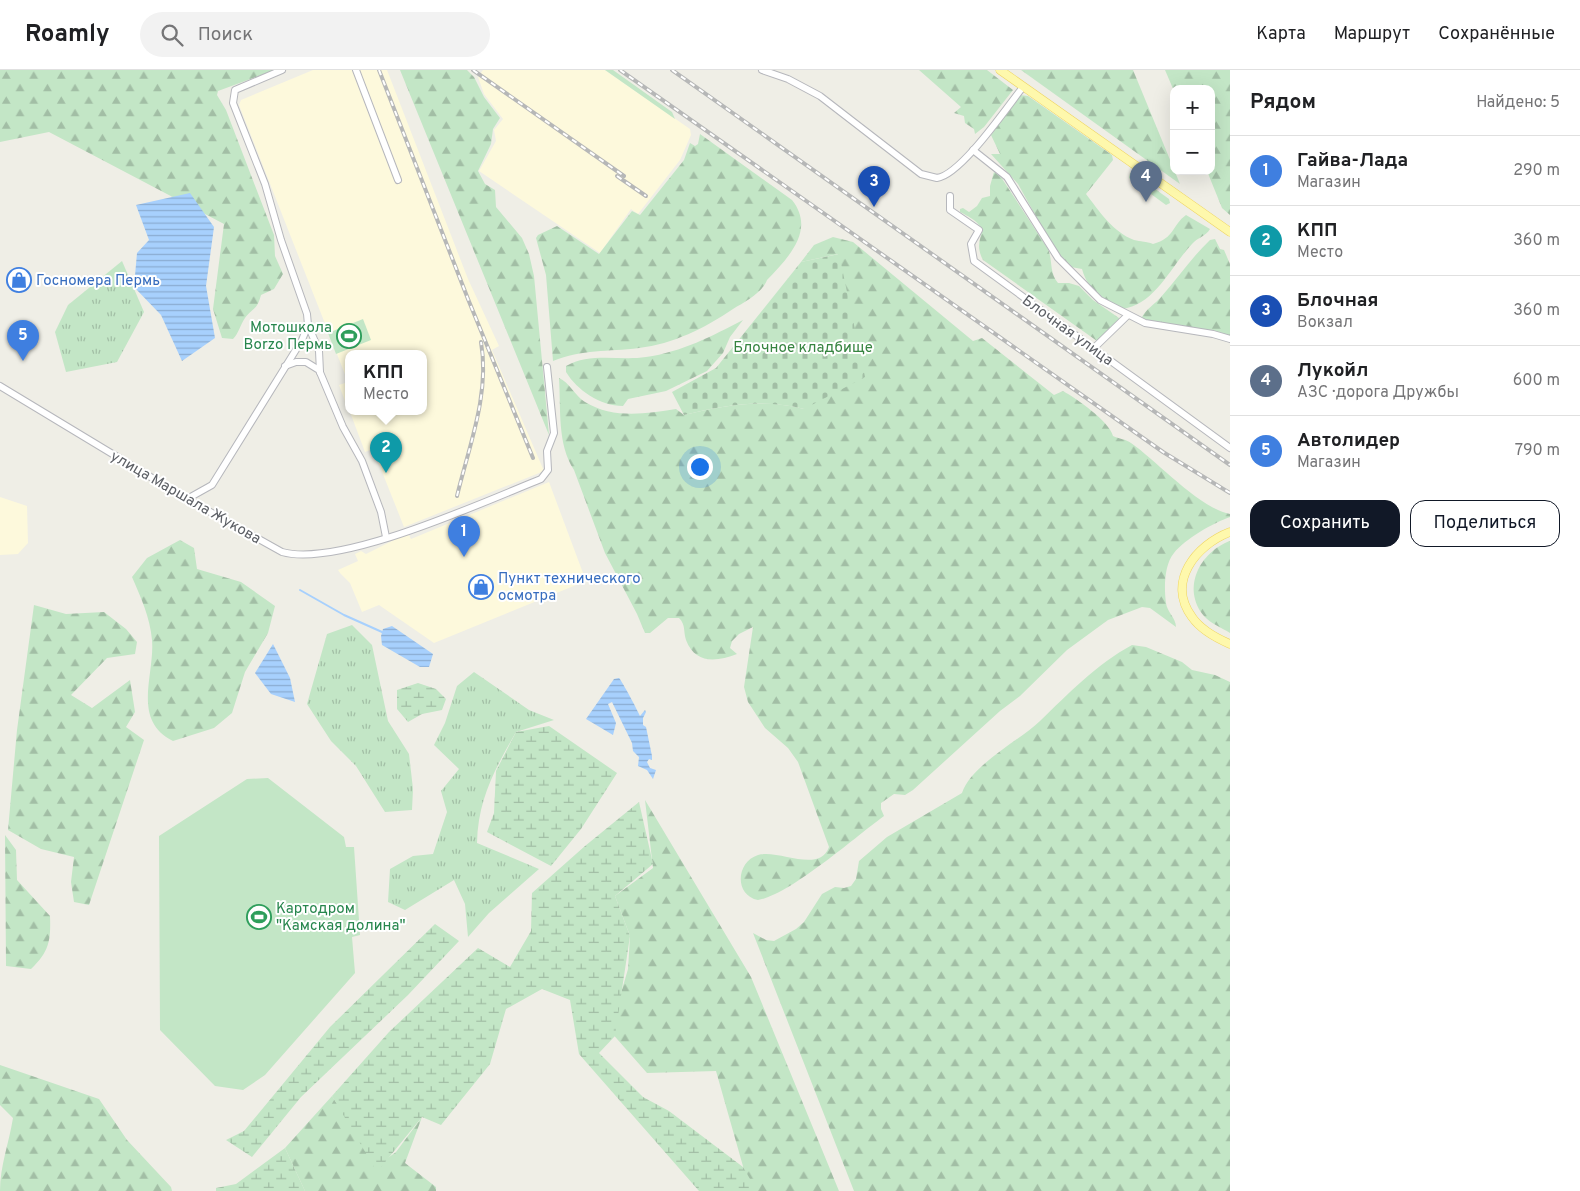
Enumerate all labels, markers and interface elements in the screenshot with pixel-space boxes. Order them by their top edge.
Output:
search box [140,12,490,57]
text: Roamly [25,20,110,50]
icon: search [158,21,186,49]
text: Поиск [198,23,253,47]
text: Карта [1256,23,1306,46]
text: Маршрут [1334,23,1410,46]
text: Сохранённые [1438,23,1555,46]
map controls [1170,85,1215,175]
button: + [1170,85,1215,130]
text: Рядом [1250,89,1316,116]
text: Найдено: 5 [1476,93,1560,113]
button: − [1170,130,1215,175]
text: Гайва-Лада [1297,149,1408,173]
pin: 4 [1130,161,1162,202]
text: 1 [1263,161,1269,181]
text: 290 m [1513,161,1560,181]
pin: 3 [858,166,890,207]
text: Магазин [1297,173,1361,193]
text: КПП [1297,219,1337,243]
text: 2 [1261,231,1271,251]
text: 360 m [1513,231,1560,251]
text: Место [1297,243,1343,263]
shop icon: Госномера Пермь [6,267,32,293]
place label: Госномера Пермь [36,272,160,291]
text: Блочная [1297,289,1379,313]
street label: Блочная улица [1018,292,1116,371]
text: 3 [1261,301,1271,321]
text: 360 m [1513,301,1560,321]
text: Вокзал [1297,313,1353,333]
place label: Мотошкола Borzo Пермь [244,319,332,355]
pin: 5 [7,320,39,361]
sports icon: Мотошкола Borzo Пермь [336,323,362,349]
park label: Блочное кладбище [733,339,873,358]
popup [345,350,427,415]
text: Лукойл [1297,359,1368,383]
text: КПП [363,361,403,385]
text: 4 [1261,371,1271,391]
text: 600 m [1513,371,1560,391]
text: АЗС · дорога Дружбы [1297,383,1459,403]
text: Место [363,385,409,405]
text: Автолидер [1297,429,1400,453]
pin: 2 [370,432,402,473]
text: 5 [1261,441,1271,461]
text: 790 m [1515,441,1560,461]
street label: улица Маршала Жукова [107,447,264,549]
text: Магазин [1297,453,1361,473]
your location [687,454,713,480]
button: Сохранить [1250,500,1400,547]
button: Поделиться [1410,500,1560,547]
pin: 1 [448,516,480,557]
place label: Пункт технического осмотра [498,570,641,606]
shop icon: Пункт технического осмотра [468,574,494,600]
place label: Картодром "Камская долина" [276,900,405,936]
sports icon: Картодром "Камская долина" [246,904,272,930]

